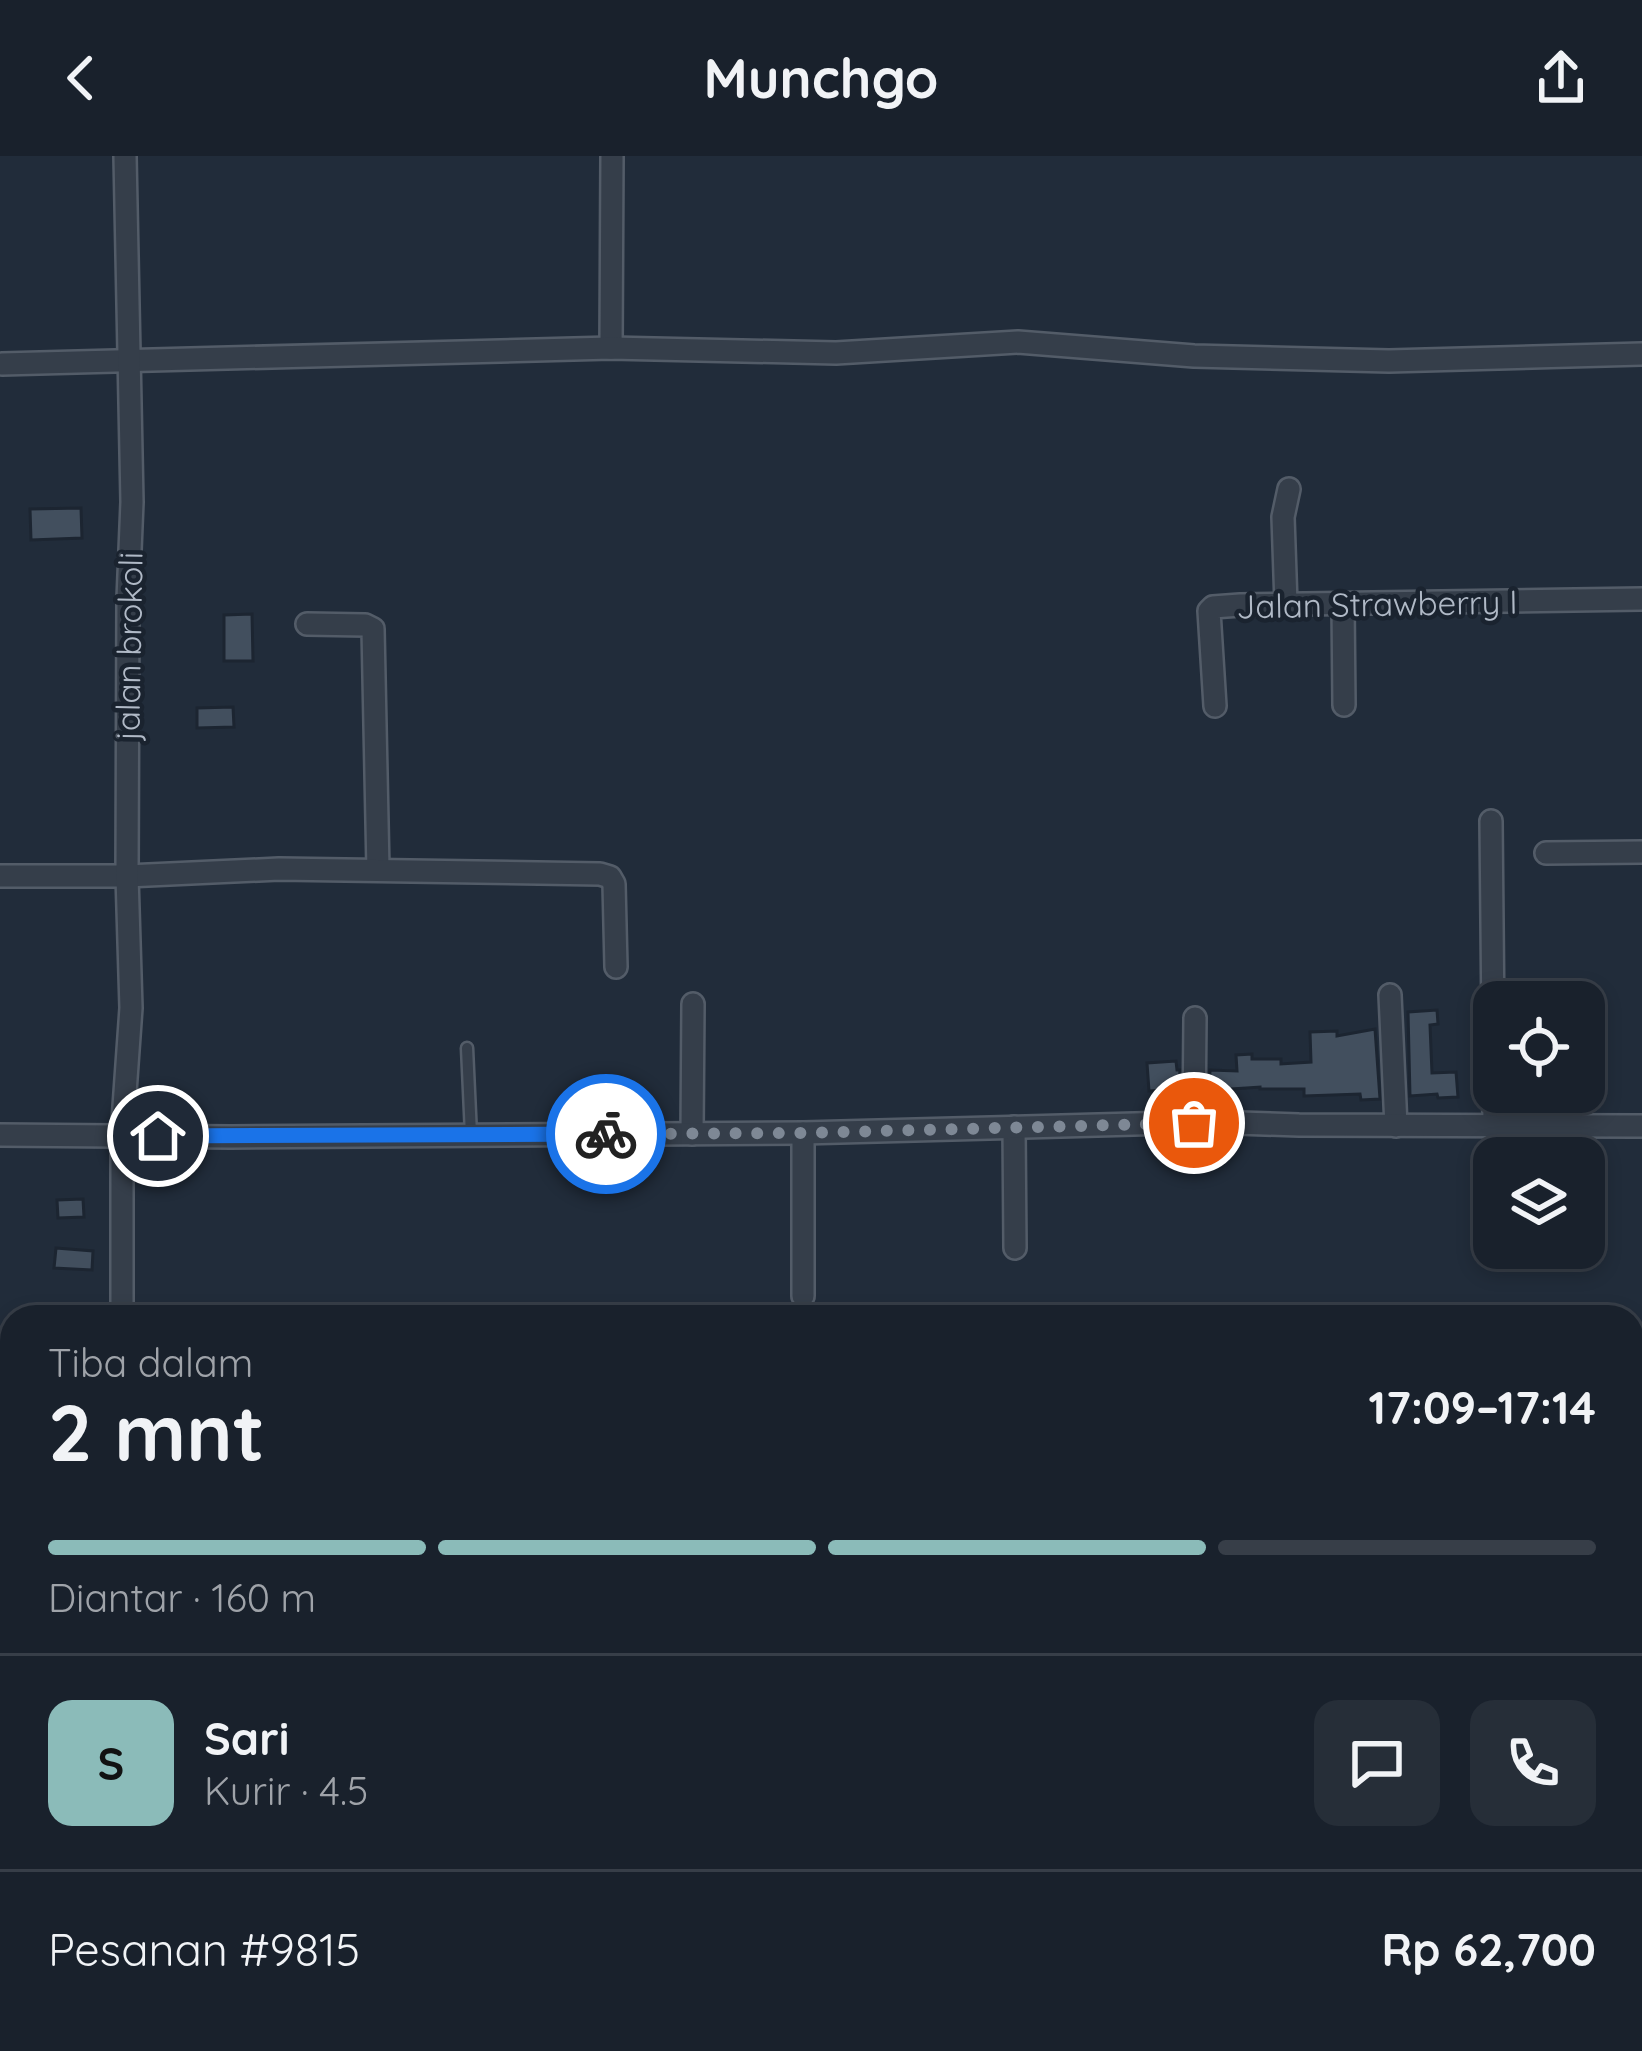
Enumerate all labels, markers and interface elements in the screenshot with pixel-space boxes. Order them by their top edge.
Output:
text: Munchgo [704,44,938,112]
icon: back [48,45,114,111]
icon: share [1528,45,1594,111]
street label: jalan brokoli [106,552,151,741]
street label: Jalan Strawberry I [1236,581,1518,626]
map controls [1473,981,1605,1269]
button: locate [1473,981,1605,1113]
pin [1143,1072,1245,1174]
courier [546,1074,666,1194]
pin [107,1085,209,1187]
icon: bag [1161,1090,1227,1156]
icon: bike [573,1101,639,1167]
icon: home [125,1103,191,1169]
button: layers [1473,1137,1605,1269]
text: Tiba dalam [48,1338,253,1387]
text: 17:09–17:14 [1368,1379,1596,1435]
text: 2 mnt [48,1383,265,1481]
text: Diantar · 160 m [48,1573,316,1622]
button: chat [1314,1700,1440,1826]
button: phone [1470,1700,1596,1826]
text: Sari [204,1710,289,1766]
text: S [98,1735,124,1791]
text: Kurir · 4.5 [204,1766,368,1815]
text: Pesanan #9815 [48,1921,360,1977]
text: Rp 62,700 [1381,1921,1596,1977]

